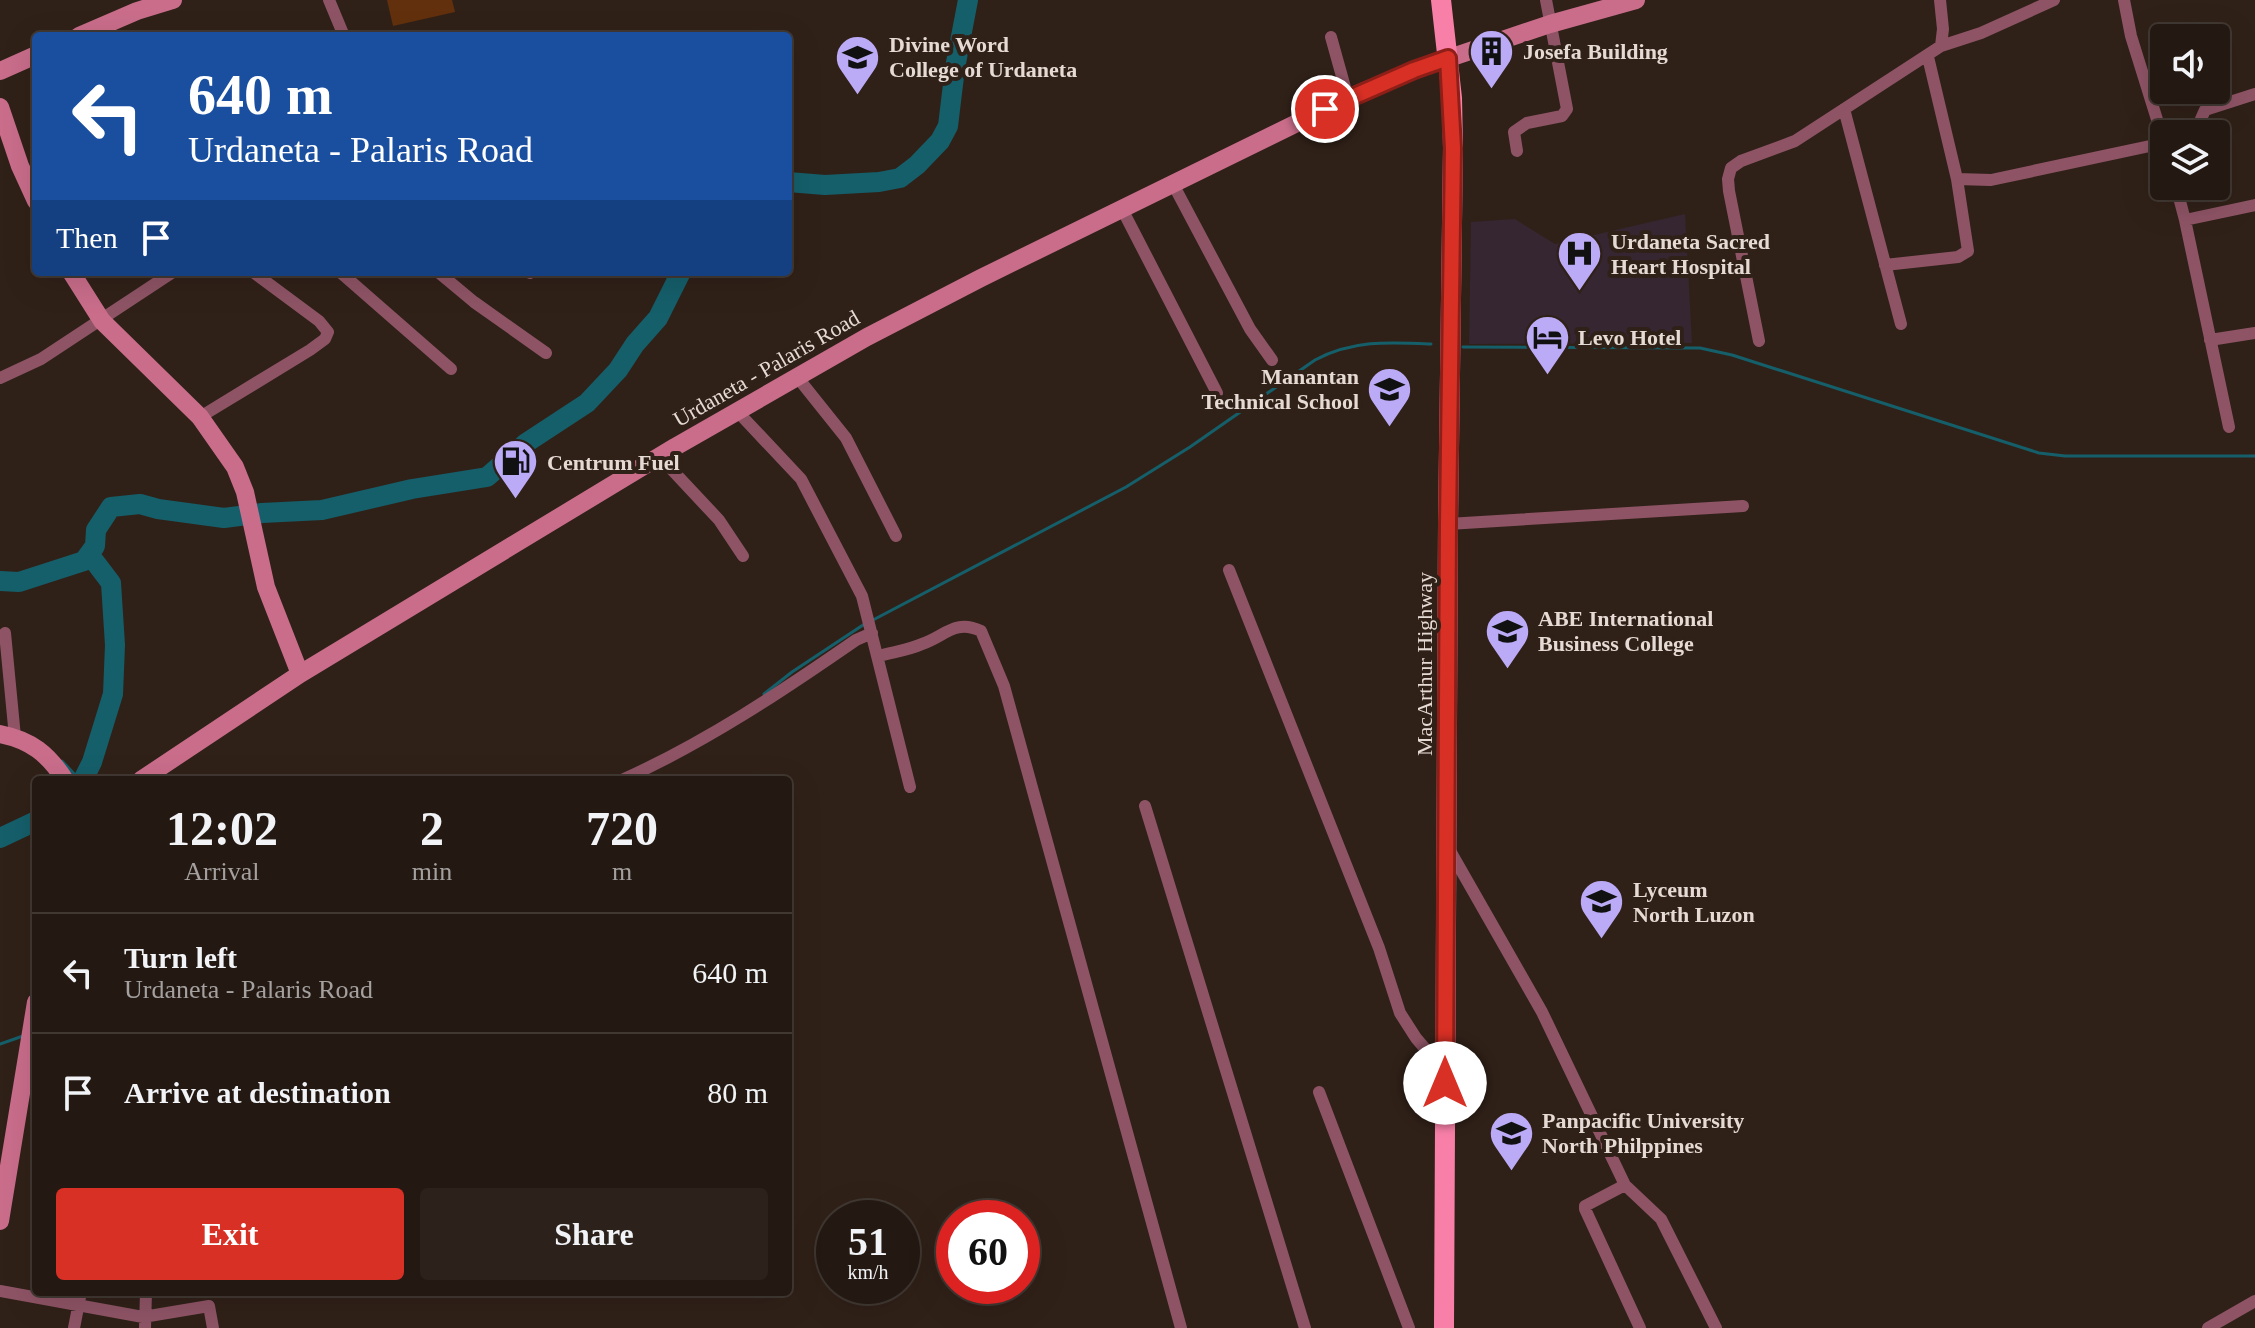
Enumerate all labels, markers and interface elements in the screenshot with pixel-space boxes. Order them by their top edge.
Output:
map controls [2150,24,2230,200]
button: sound [2150,24,2230,104]
building icon: Josefa Building [1468,27,1516,90]
place label: Divine Word College of Urdaneta [889,32,1077,82]
school or university icon: Divine Word College of Urdaneta [834,33,882,96]
place label: Josefa Building [1523,39,1668,64]
icon: left [56,64,160,168]
text: 640 m [188,64,333,126]
pin [1291,75,1359,143]
icon: arrive [1303,87,1347,131]
button: layers [2150,120,2230,200]
text: Urdaneta - Palaris Road [188,130,533,170]
icon: arrive [134,216,178,260]
text: Then [56,221,118,254]
place label: Urdaneta Sacred Heart Hospital [1611,229,1770,279]
hospital icon: Urdaneta Sacred Heart Hospital [1556,230,1604,293]
street label: Urdaneta - Palaris Road [669,305,864,432]
hotel icon: Levo Hotel [1523,313,1571,376]
place label: Levo Hotel [1578,325,1681,350]
place label: Manantan Technical School [1202,364,1359,414]
school or university icon: Manantan Technical School [1366,365,1414,428]
fuel station icon: Centrum Fuel [492,438,540,501]
place label: Centrum Fuel [547,450,680,475]
street label: MacArthur Highway [1412,572,1437,756]
place label: ABE International Business College [1538,606,1713,656]
school or university icon: ABE International Business College [1483,607,1531,670]
text: 12:02 [166,802,278,855]
text: 2 [420,802,444,855]
text: 720 [586,802,658,855]
text: Arrival [184,857,259,886]
text: min [412,857,452,886]
text: m [612,857,632,886]
place label: Lyceum North Luzon [1633,877,1755,927]
school or university icon: Lyceum North Luzon [1578,878,1626,941]
text: Turn left [124,941,237,974]
icon: left [56,951,100,995]
text: 640 m [692,956,768,989]
text: Urdaneta - Palaris Road [124,975,373,1004]
position arrow [1403,1041,1487,1125]
icon: arrive [56,1071,100,1115]
text: Arrive at destination [124,1076,391,1109]
text: 80 m [707,1076,768,1109]
place label: Panpacific University North Philppines [1542,1108,1744,1158]
school or university icon: Panpacific University North Philppines [1487,1109,1535,1172]
button: Exit [56,1188,404,1280]
button: Share [420,1188,768,1280]
speed limit sign: 60 [936,1200,1040,1304]
text: 51 [848,1219,888,1264]
text: km/h [847,1261,889,1283]

